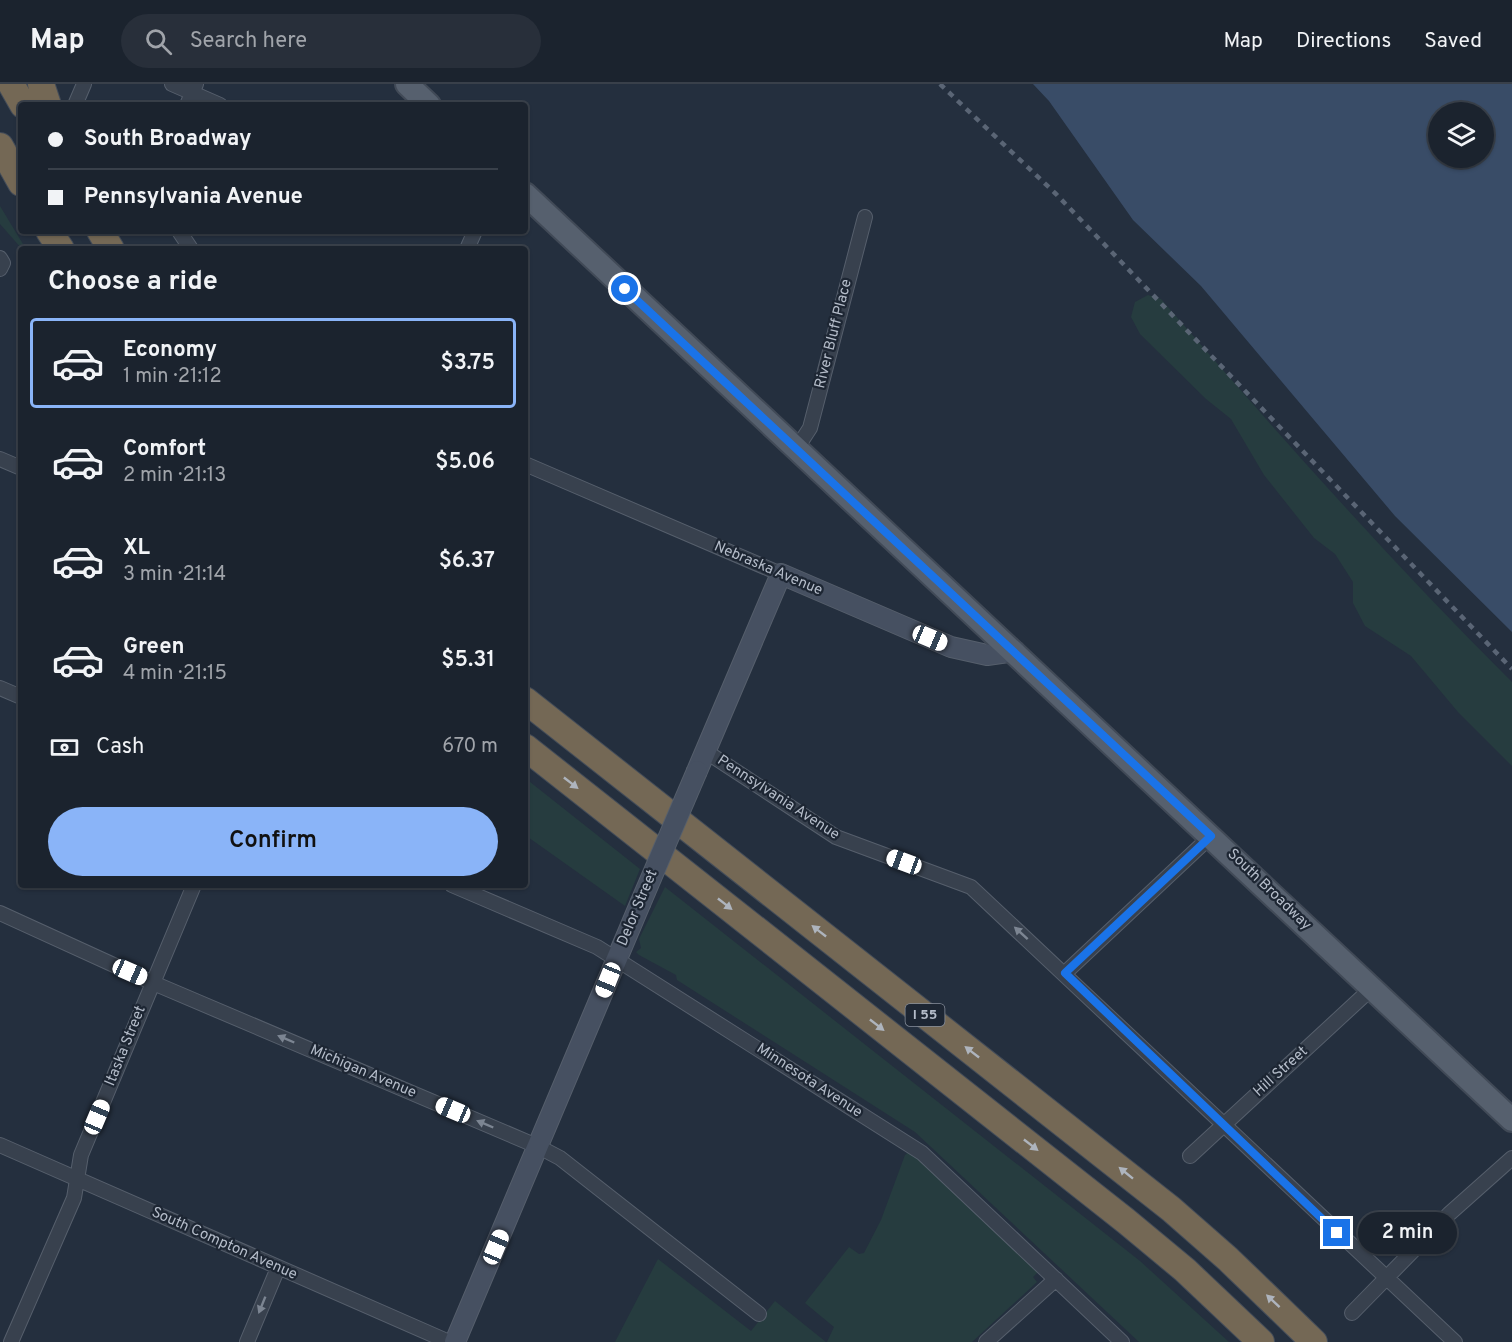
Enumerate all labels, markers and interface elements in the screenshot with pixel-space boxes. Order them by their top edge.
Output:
search box [121,14,541,68]
text: Map [30,23,85,59]
icon: search [142,25,175,58]
text: Search here [190,28,307,55]
text: Map [1223,28,1263,55]
text: Directions [1296,28,1391,55]
text: Saved [1424,28,1482,55]
map controls [1428,102,1494,168]
button: layers [1428,102,1494,168]
text: South Broadway [84,126,252,153]
text: Pennsylvania Avenue [84,184,303,211]
text: Choose a ride [48,265,218,299]
route start [611,275,638,302]
street label: River Bluff Place [811,277,857,391]
icon: car [51,336,105,390]
text: Economy [123,337,217,364]
text: $3.75 [441,350,495,377]
text: 1 min · 21:12 [123,364,222,390]
icon: car [51,435,105,489]
text: Comfort [123,436,206,463]
text: $5.06 [435,449,495,476]
text: 2 min · 21:13 [123,463,226,489]
icon: car [51,534,105,588]
text: XL [123,535,150,562]
street label: Nebraska Avenue [711,538,825,600]
text: $6.37 [439,548,495,575]
text: 3 min · 21:14 [123,562,226,588]
car [910,623,950,653]
icon: car [51,633,105,687]
text: Green [123,634,185,661]
text: $5.31 [441,647,495,674]
text: 4 min · 21:15 [123,661,227,687]
icon: cash [48,731,81,764]
text: Cash [96,734,145,761]
text: 670 m [442,734,498,760]
street label: Pennsylvania Avenue [713,751,843,845]
one-way arrow [563,777,579,790]
button: Confirm [48,807,498,876]
street label: South Broadway [1223,845,1315,935]
car [884,847,924,877]
street label: Delor Street [613,867,663,949]
one-way arrow [717,897,732,909]
one-way arrow [812,926,827,938]
one-way arrow [1014,926,1029,940]
car [110,956,150,988]
car [593,960,623,1000]
street label: Itaska Street [101,1003,151,1089]
road number: I 55 [906,1004,944,1026]
one-way arrow [870,1018,885,1030]
one-way arrow [277,1034,295,1044]
street label: Minnesota Avenue [752,1040,866,1122]
street label: Michigan Avenue [307,1041,419,1103]
street label: Hill Street [1250,1043,1312,1101]
one-way arrow [965,1047,980,1059]
car [433,1095,473,1125]
car [82,1097,112,1137]
one-way arrow [476,1119,494,1128]
one-way arrow [1023,1139,1038,1151]
one-way arrow [1118,1167,1133,1179]
street label: South Compton Avenue [148,1203,300,1285]
callout: 2 min [1358,1212,1457,1254]
route end [1323,1219,1350,1246]
text: 2 min [1382,1220,1433,1246]
car [481,1227,511,1267]
one-way arrow [1266,1294,1280,1308]
one-way arrow [257,1296,266,1314]

